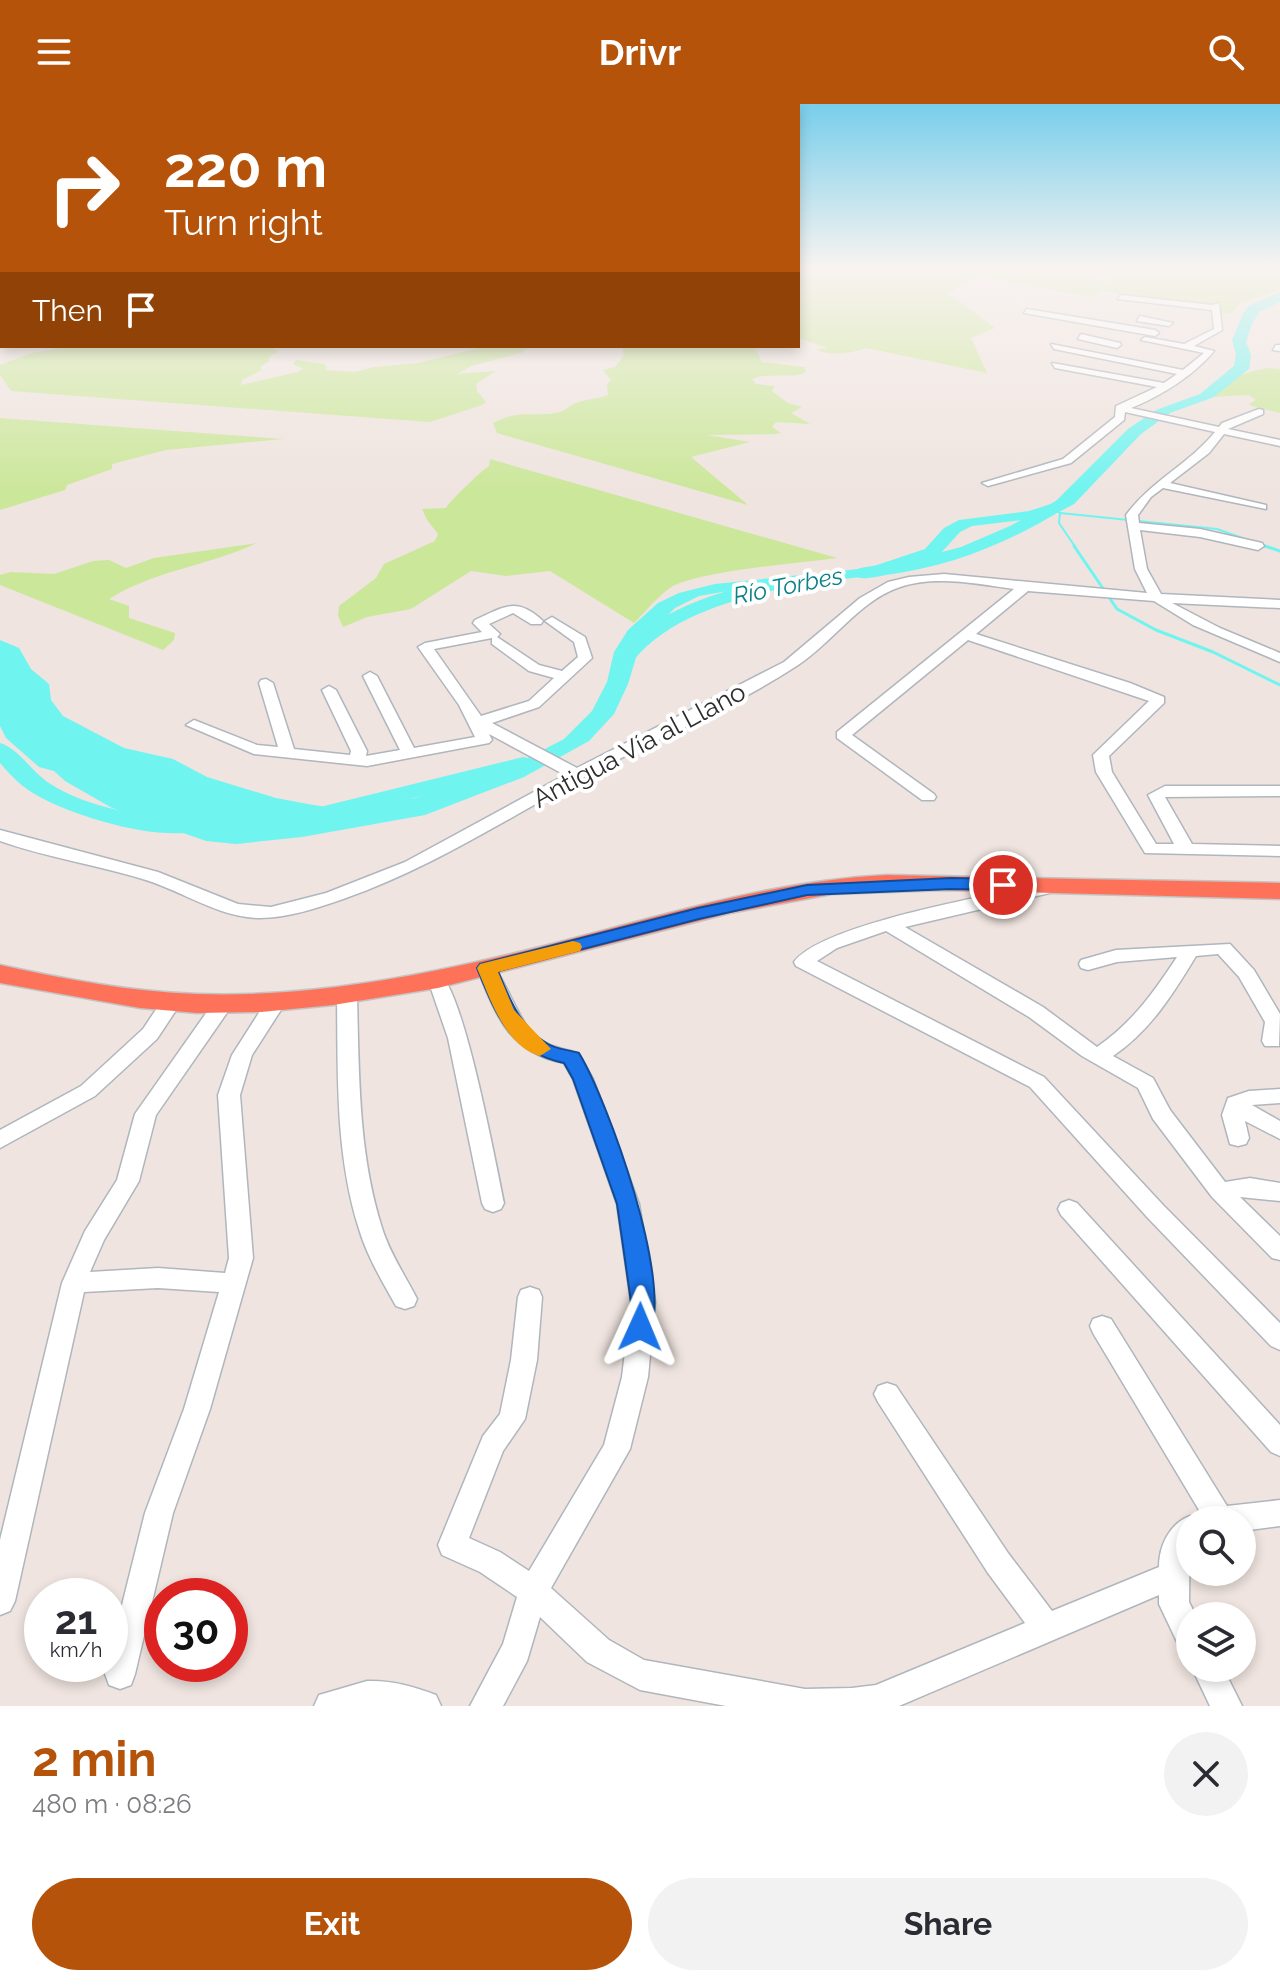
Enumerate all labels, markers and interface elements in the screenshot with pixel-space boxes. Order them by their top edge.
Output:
icon: menu [32,30,76,74]
icon: search [1204,30,1248,74]
text: Drivr [599,31,681,73]
text: 220 m [164,134,327,200]
icon: right [32,136,136,240]
text: Turn right [164,201,323,243]
icon: arrive [119,288,163,332]
text: Then [32,293,103,328]
water label: Río Torbes [731,561,845,610]
street label: Antigua Vía al Llano [527,676,751,814]
pin [969,851,1037,919]
icon: arrive [981,863,1025,907]
position arrow [598,1285,682,1369]
map controls [1176,1506,1256,1682]
button: search [1176,1506,1256,1586]
speed limit sign: 30 [144,1578,248,1682]
text: 21 [55,1596,97,1643]
button: layers [1176,1602,1256,1682]
text: km/h [50,1638,102,1662]
text: 2 min [32,1731,157,1787]
button: close [1164,1732,1248,1816]
text: 480 m · 08:26 [32,1789,192,1819]
button: Exit [32,1878,632,1970]
button: Share [648,1878,1248,1970]

